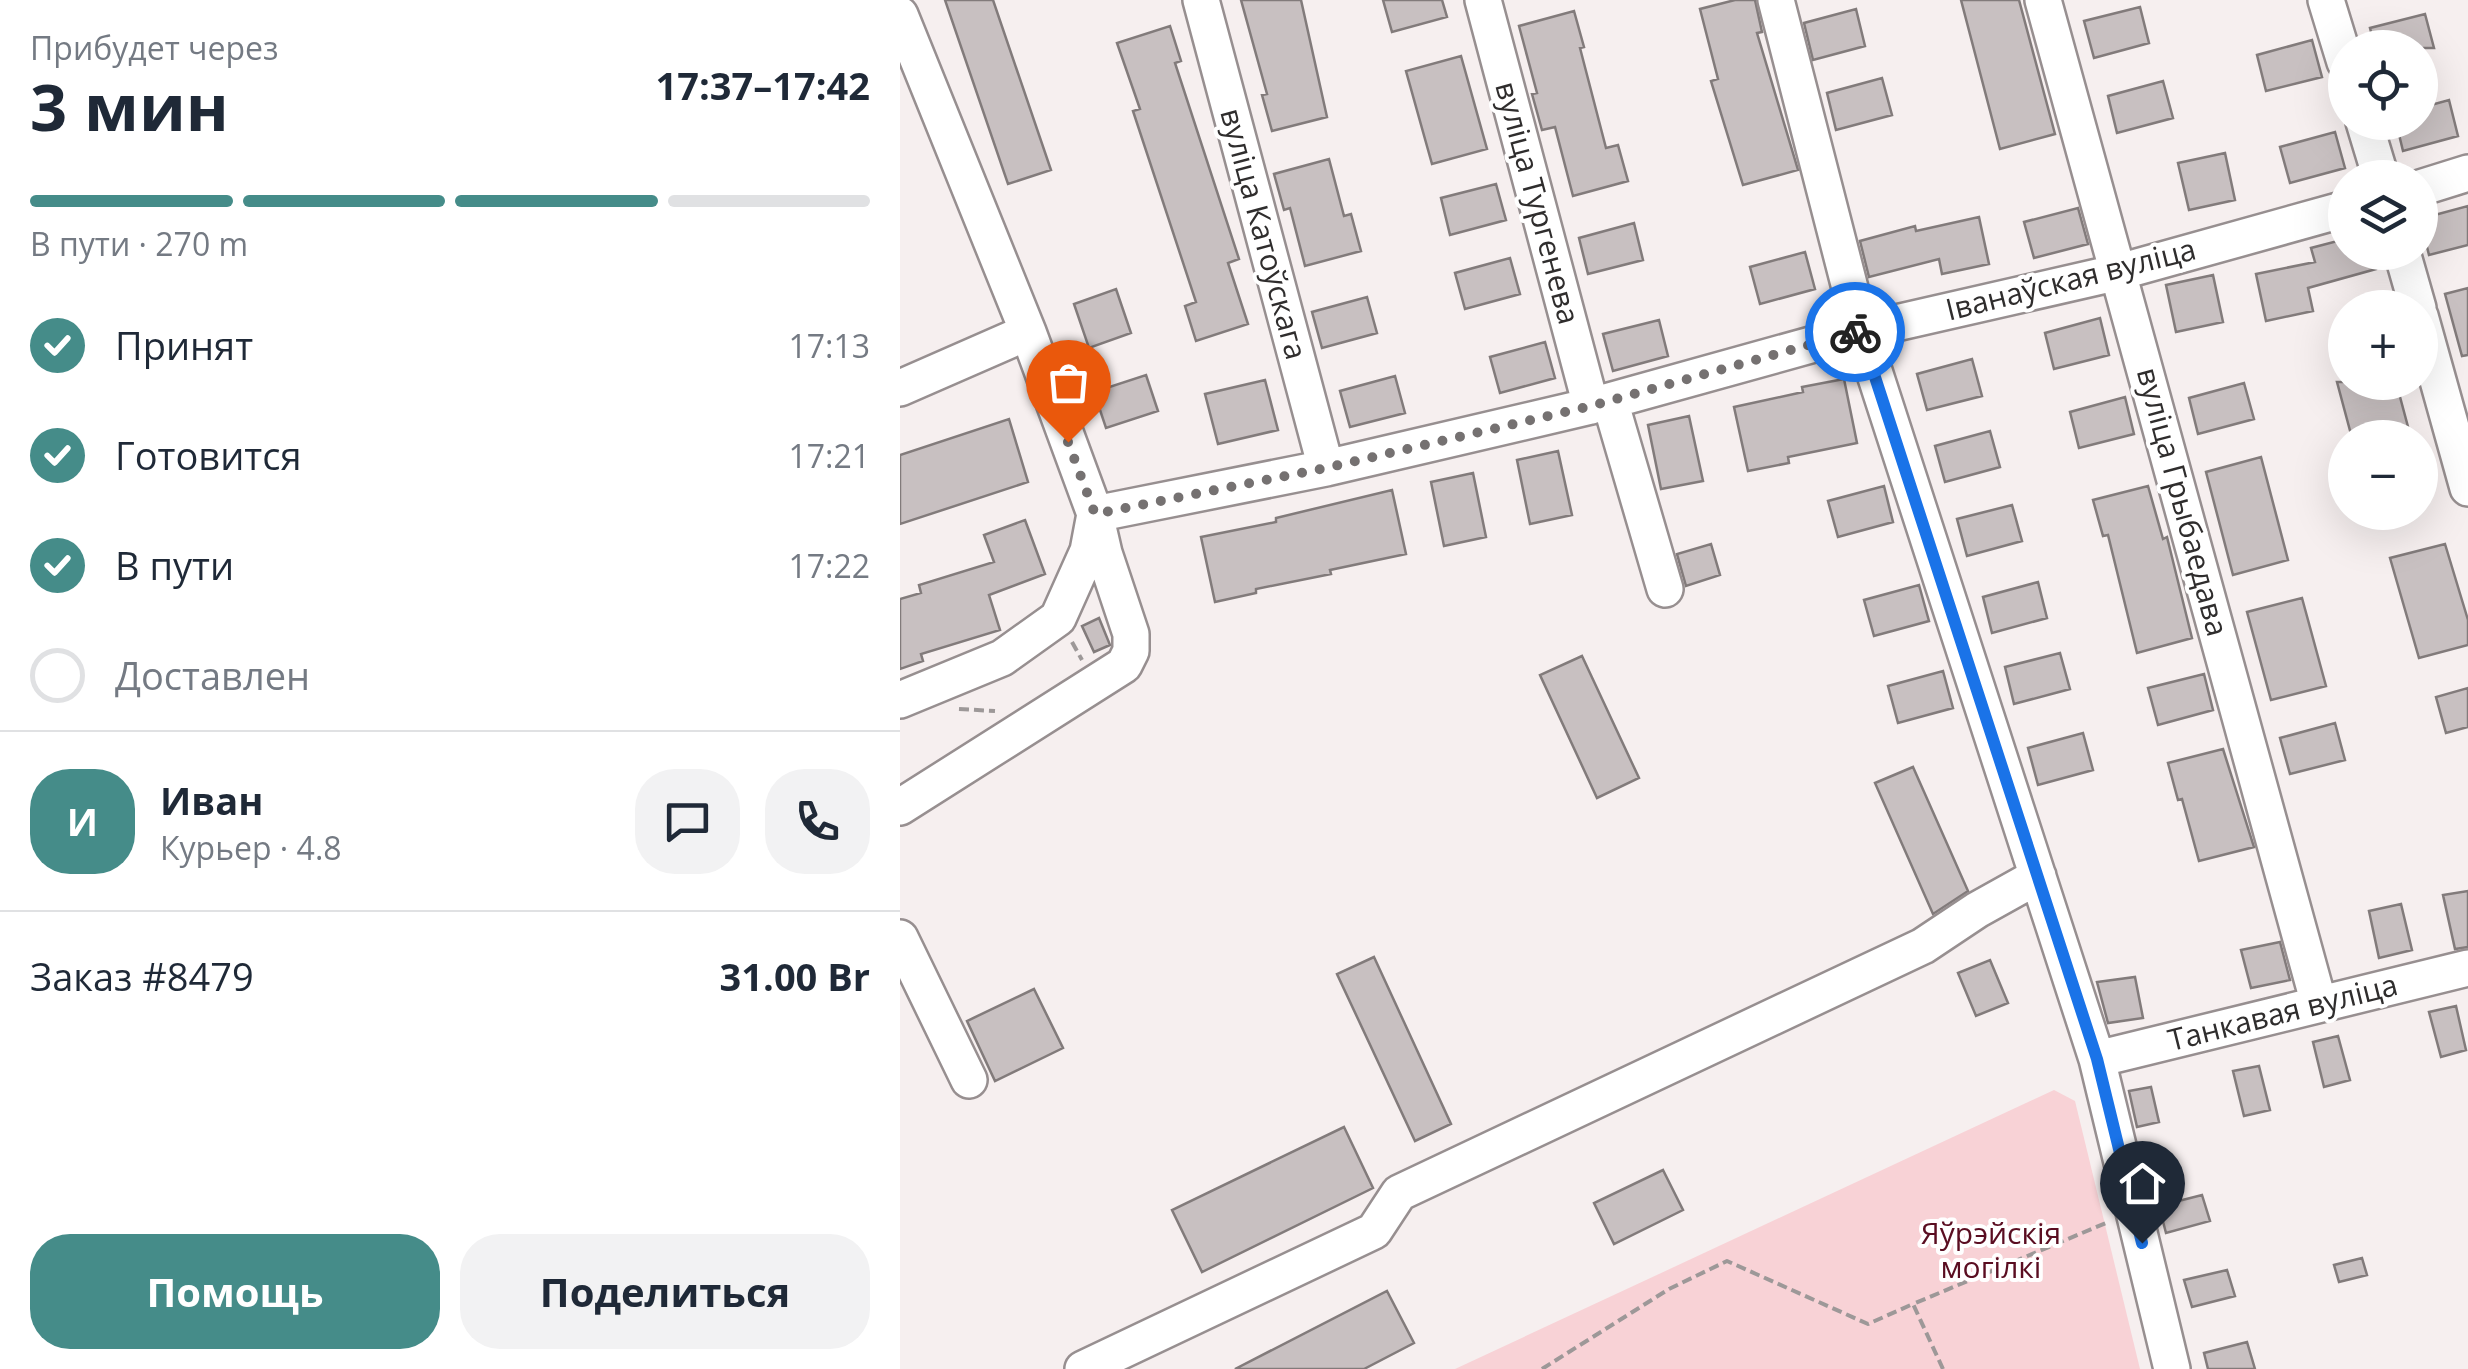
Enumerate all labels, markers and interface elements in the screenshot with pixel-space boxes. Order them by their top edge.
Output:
text: Прибудет через [30,26,278,69]
map controls [2328,30,2438,530]
button: locate [2328,30,2438,140]
text: 17:37–17:42 [656,59,870,111]
text: 3 мин [30,62,229,150]
street label: вуліца Тургенева [1486,77,1591,328]
street label: вуліца Катоўскага [1211,103,1318,364]
button: layers [2328,160,2438,270]
text: В пути · 270 m [30,222,248,265]
street label: Іванаўская вуліца [1941,228,2200,329]
courier [1805,282,1905,382]
button: + [2328,290,2438,400]
icon: bike [1828,305,1883,360]
icon: check [30,318,85,373]
text: Принят [115,319,253,371]
text: 17:13 [788,324,870,367]
pin [1026,340,1111,443]
icon: bag [1041,355,1096,410]
street label: вуліца Грыбаедава [2128,363,2239,640]
button: − [2328,420,2438,530]
icon: check [30,428,85,483]
text: Готовится [115,429,301,481]
text: 17:21 [788,434,870,477]
icon: check [30,538,85,593]
text: В пути [115,539,234,591]
text: 17:22 [788,544,870,587]
text: Доставлен [115,649,310,701]
button: chat [635,769,740,874]
button: phone [765,769,870,874]
text: Иван [160,774,263,826]
text: И [67,795,98,847]
text: Курьер · 4.8 [160,826,342,869]
text: Заказ #8479 [30,950,254,1002]
text: 31.00 Br [720,950,870,1002]
street label: Танкавая вуліца [2164,963,2402,1060]
pin [2100,1141,2185,1244]
icon: home [2115,1156,2170,1211]
park label: Яўрэйскія могілкі [1921,1212,2061,1287]
button: Помощь [30,1234,440,1349]
button: Поделиться [460,1234,870,1349]

